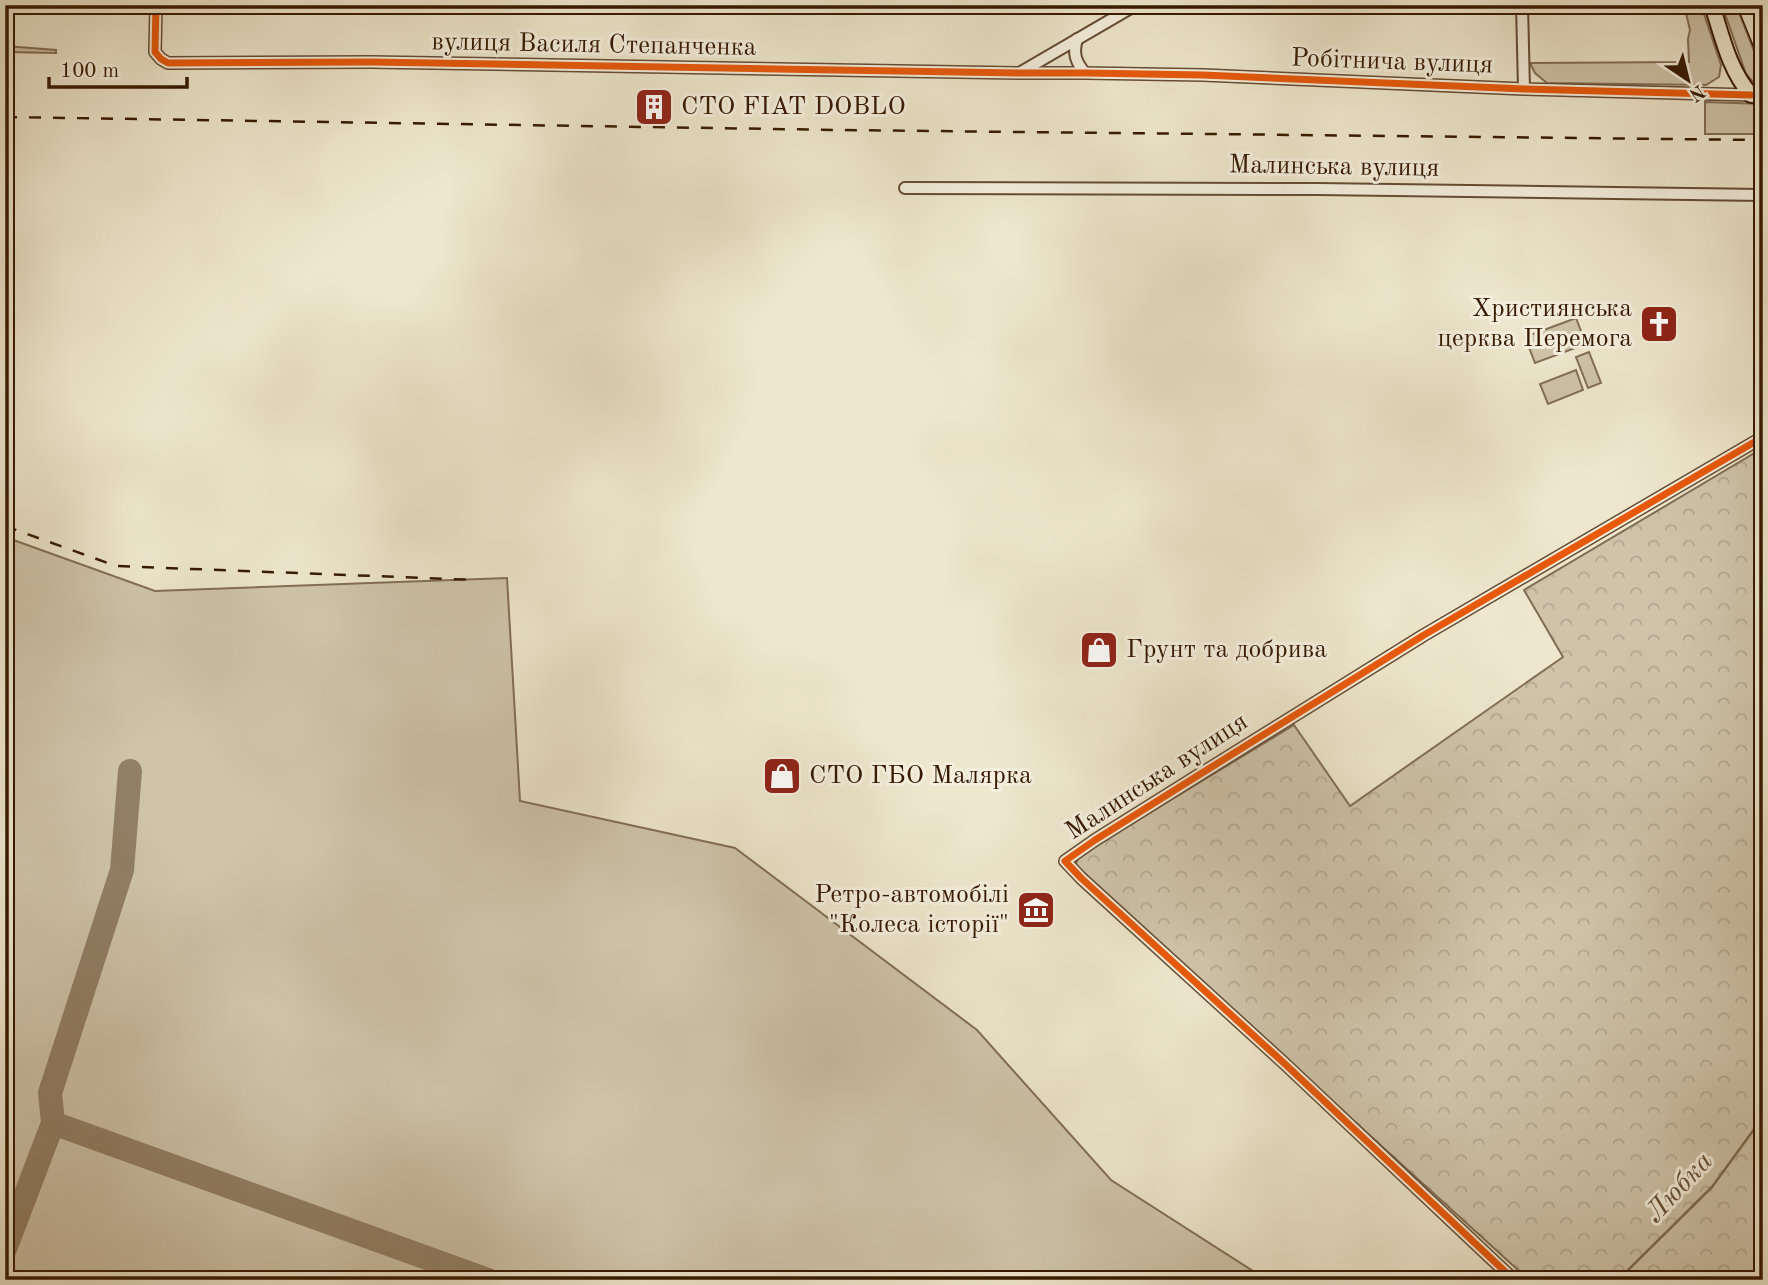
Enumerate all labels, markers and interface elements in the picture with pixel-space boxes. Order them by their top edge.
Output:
street label: вулиця Василя Степанченка [431,29,757,61]
street label: Робітнича вулиця [1290,45,1494,79]
scale bar [49,46,187,90]
north arrow [1652,46,1722,116]
text: 100 m [60,61,119,82]
text: N [1685,80,1708,104]
building icon: СТО FIAT DOBLO [633,86,675,128]
place label: СТО FIAT DOBLO [681,94,906,120]
street label: Малинська вулиця [1228,152,1440,182]
place label: Християнська церква Перемога [1438,296,1632,352]
church icon: Християнська церква Перемога [1638,303,1680,345]
shop icon: Грунт та добрива [1078,629,1120,671]
place label: Грунт та добрива [1126,637,1327,663]
street label: Малинська вулиця [1061,709,1253,845]
shop icon: СТО ГБО Малярка [761,755,803,797]
place label: СТО ГБО Малярка [809,763,1032,789]
place label: Ретро-автомобілі "Колеса історії" [814,882,1009,938]
museum icon: Ретро-автомобілі "Колеса історії" [1015,889,1057,931]
water label: Любка [1641,1148,1719,1228]

